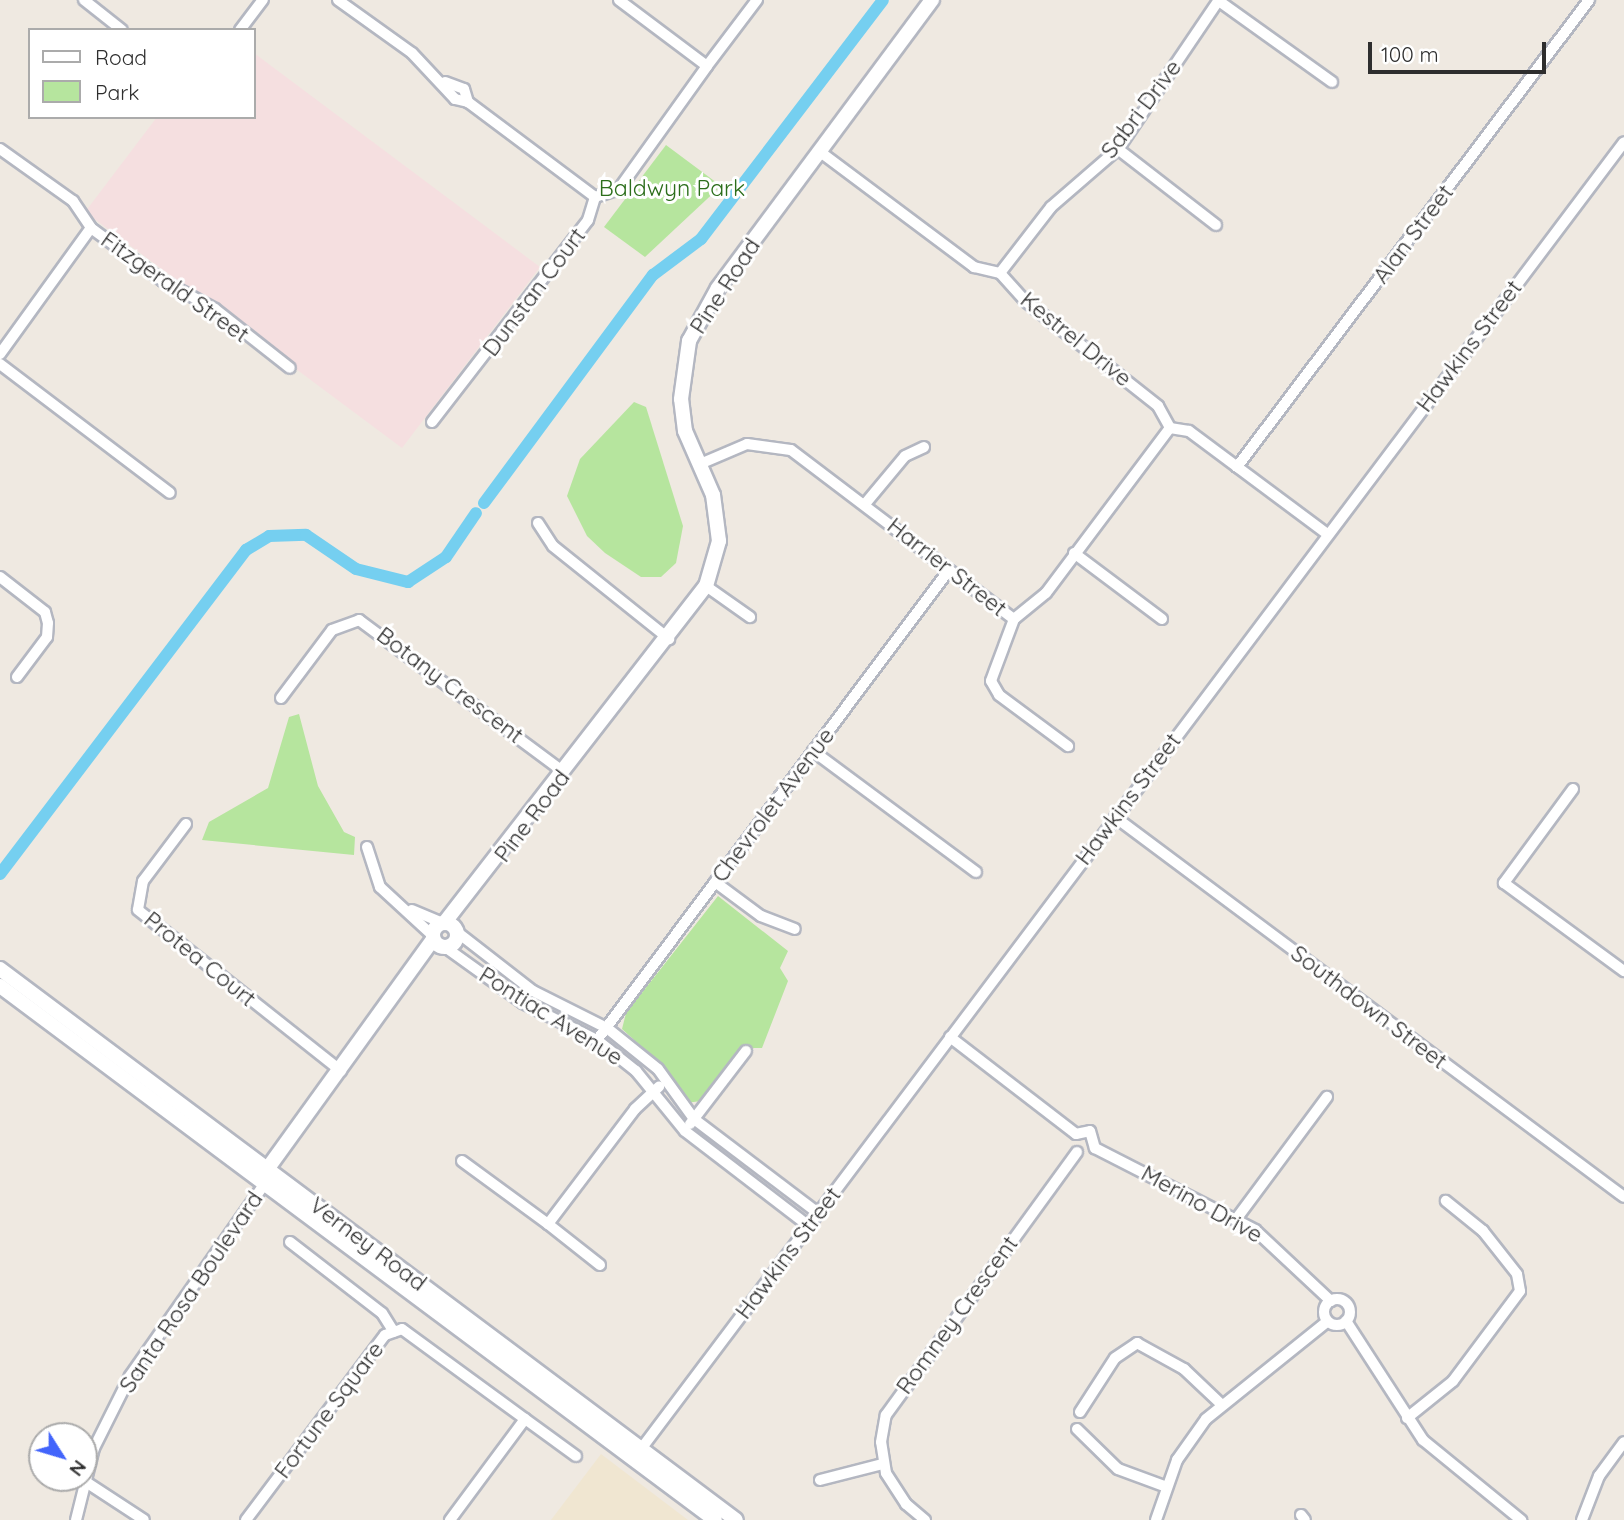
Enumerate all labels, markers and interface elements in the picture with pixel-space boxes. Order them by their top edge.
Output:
legend [28,28,256,119]
scale bar [1372,28,1550,72]
text: 100 m [1381,41,1439,67]
text: Road [95,44,147,70]
street label: Sabri Drive [1095,54,1187,164]
text: Park [95,79,139,105]
park label: Baldwyn Park [599,174,745,202]
street label: Alan Street [1367,179,1459,289]
street label: Dunstan Court [477,222,591,362]
street label: Fitzgerald Street [96,226,254,348]
street label: Pine Road [684,233,766,339]
street label: Hawkins Street [1410,275,1528,417]
street label: Kestrel Drive [1015,286,1137,392]
street label: Harrier Street [882,512,1012,622]
street label: Botany Crescent [371,621,529,749]
street label: Chevrolet Avenue [706,722,840,888]
street label: Hawkins Street [1069,728,1187,870]
street label: Pine Road [488,764,576,868]
street label: Protea Court [139,906,261,1012]
street label: Southdown Street [1285,939,1453,1075]
street label: Pontiac Avenue [474,961,628,1071]
street label: Merino Drive [1136,1159,1268,1249]
street label: Hawkins Street [729,1182,847,1324]
street label: Santa Rosa Boulevard [113,1186,269,1398]
street label: Verney Road [304,1191,432,1297]
street label: Romney Crescent [890,1231,1024,1399]
street label: Fortune Square [269,1336,389,1484]
north arrow [28,1422,98,1492]
text: N [64,1456,92,1481]

